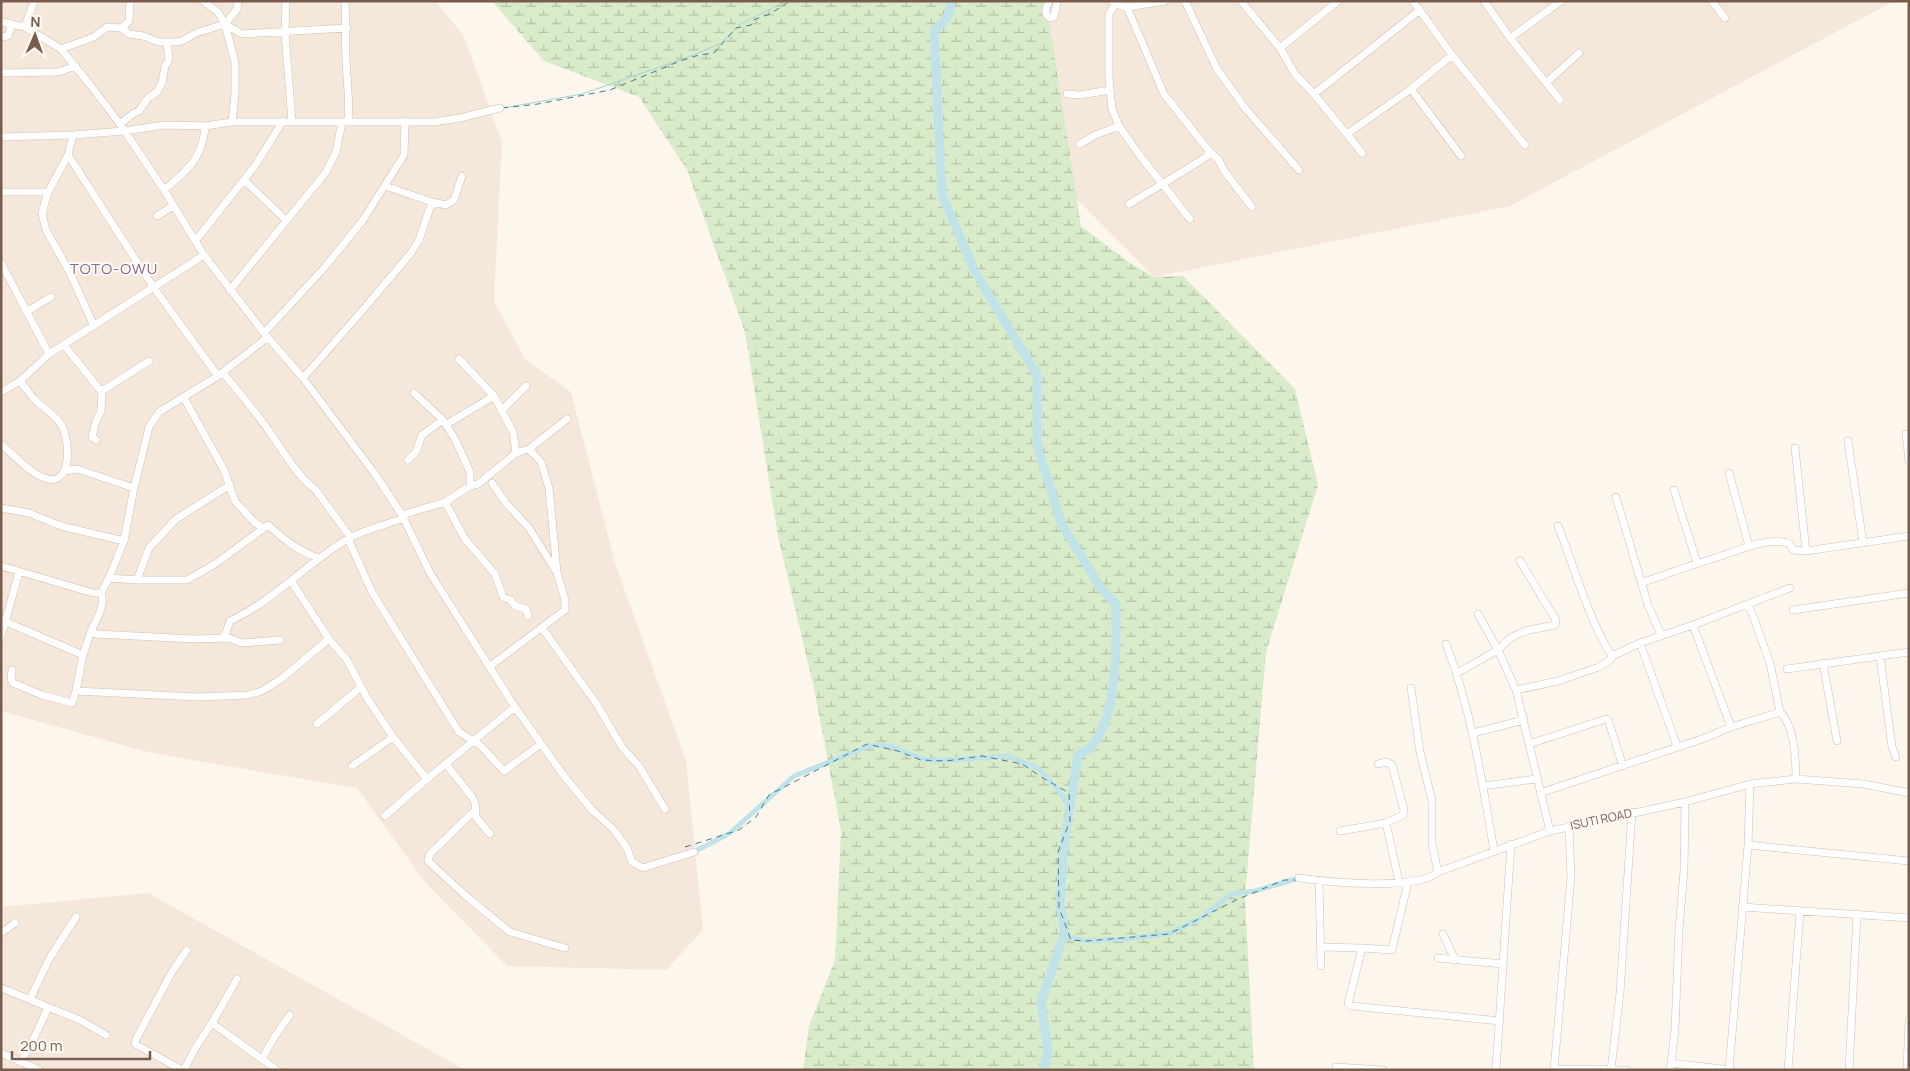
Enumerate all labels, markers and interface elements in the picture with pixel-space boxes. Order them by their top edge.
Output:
north arrow [10,10,60,60]
text: N [30,12,41,31]
district label: TOTO-OWU [70,258,158,279]
street label: ISUTI ROAD [1569,804,1633,834]
scale bar [12,1028,150,1060]
text: 200 m [20,1035,63,1056]

